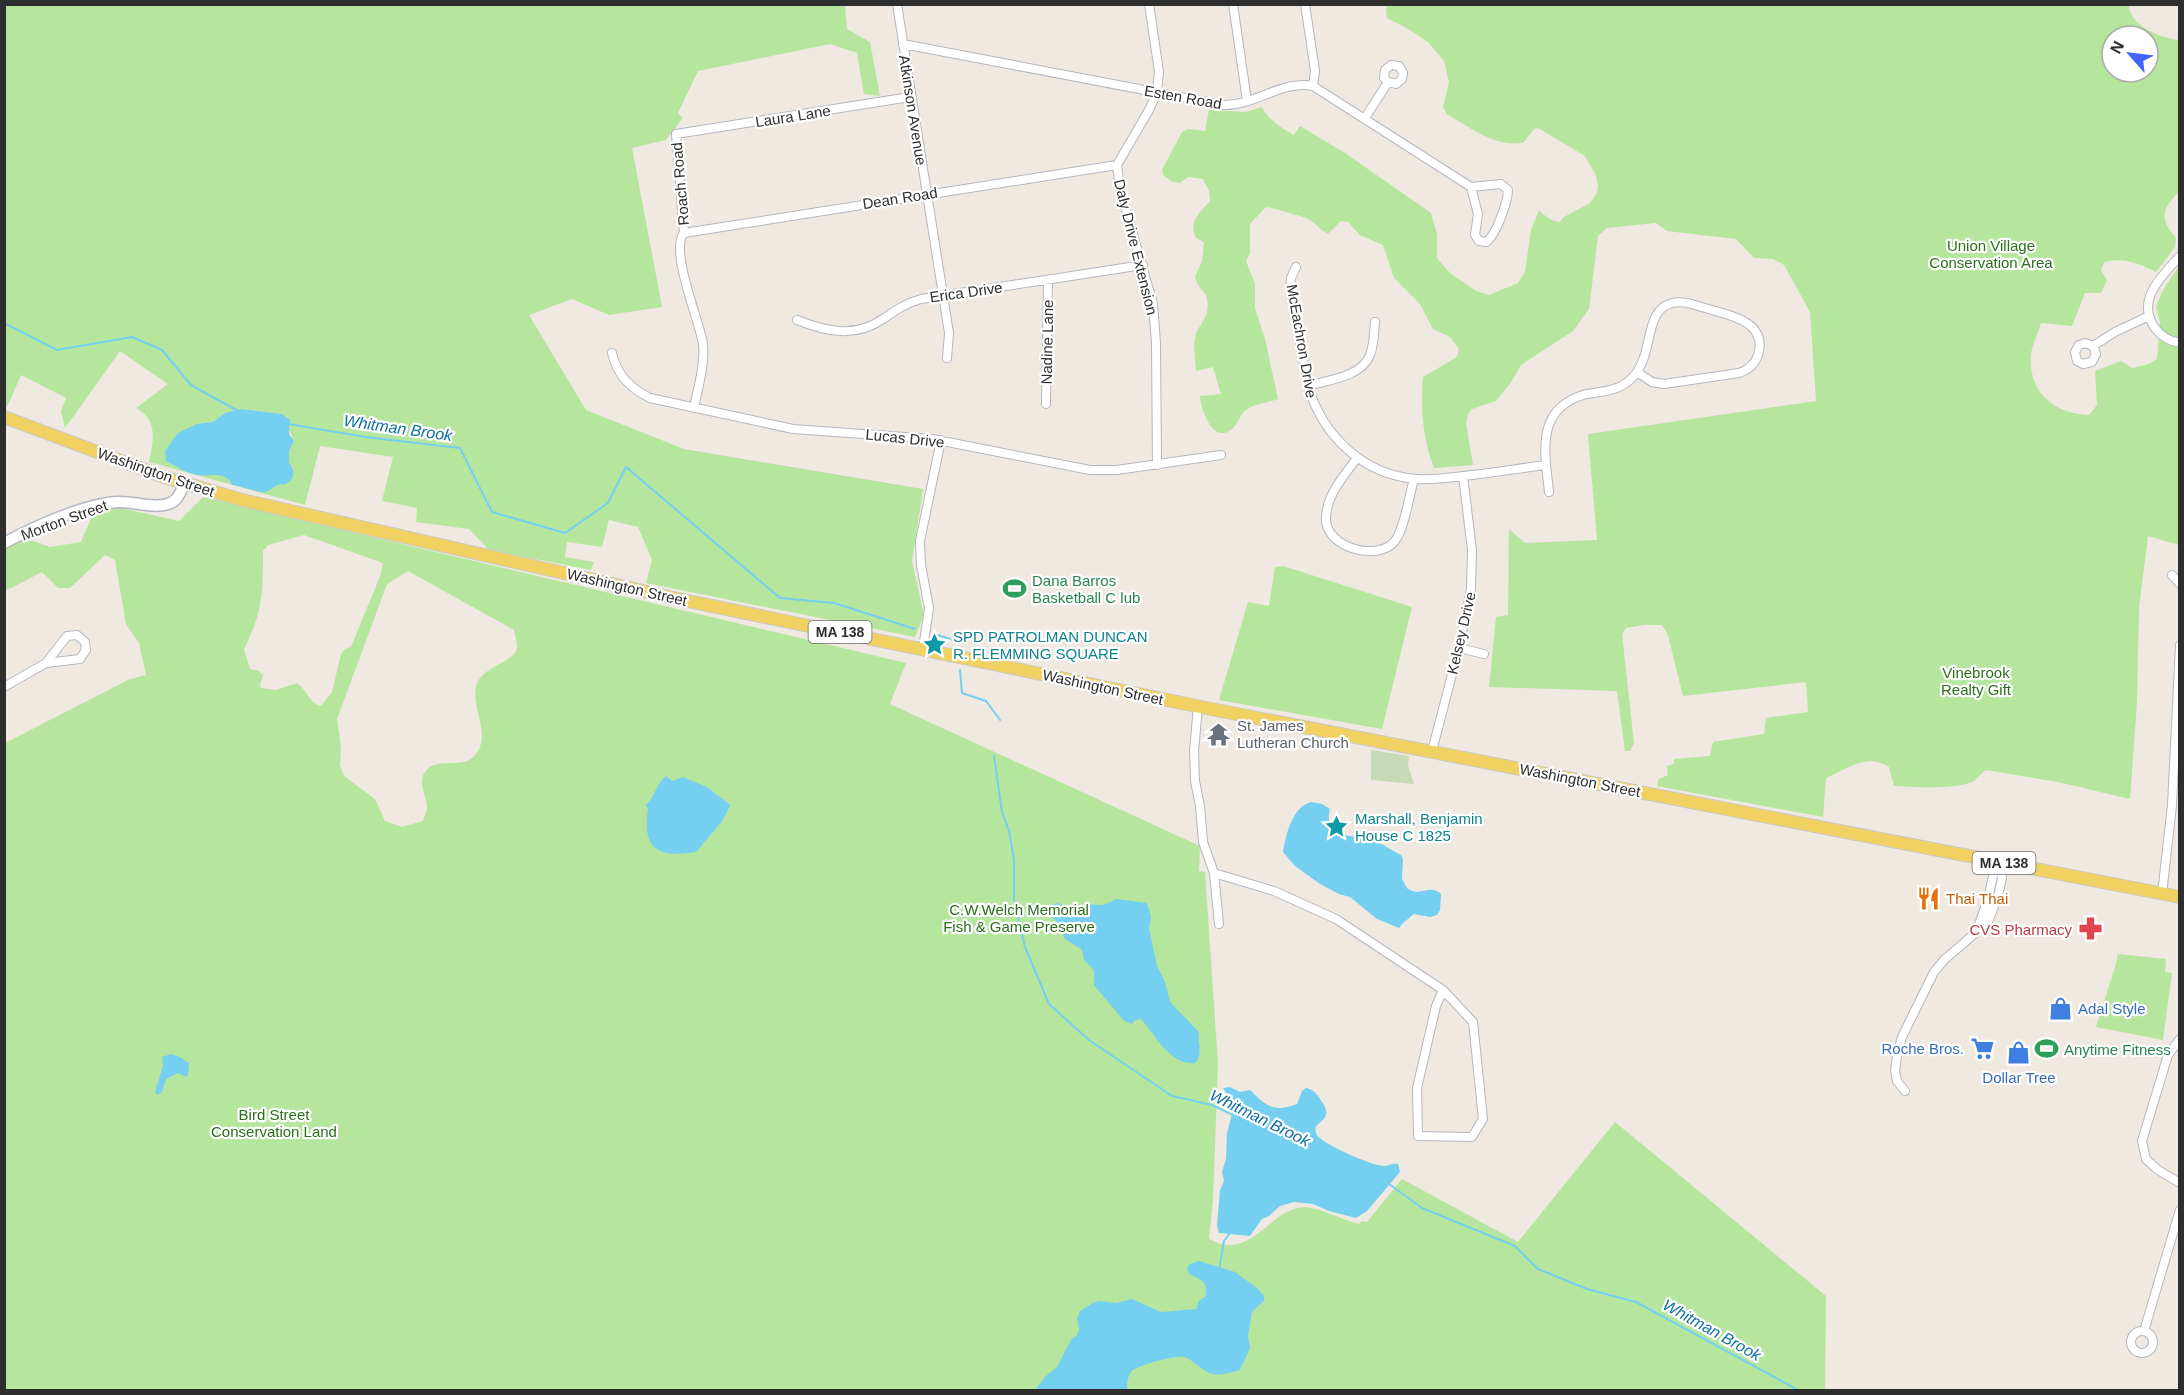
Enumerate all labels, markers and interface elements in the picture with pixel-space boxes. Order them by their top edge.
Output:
north arrow [2100,24,2160,84]
text: N [2107,38,2127,56]
street label: Atkinson Avenue [896,54,930,166]
street label: Esten Road [1143,82,1223,112]
street label: Laura Lane [754,102,832,130]
street label: Roach Road [668,142,692,226]
street label: Daly Drive Extension [1111,177,1161,317]
street label: Dean Road [861,184,939,212]
park label: Union Village Conservation Area [1929,237,2053,271]
street label: Erica Drive [928,278,1004,306]
street label: McEachron Drive [1284,283,1320,399]
street label: Nadine Lane [1038,299,1056,385]
water label: Whitman Brook [343,412,454,444]
street label: Lucas Drive [865,425,945,451]
street label: Washington Street [95,444,218,500]
street label: Morton Street [18,496,110,544]
street label: Washington Street [565,565,690,609]
place label: Dana Barros Basketball C lub [1032,572,1140,606]
sports icon: Dana Barros Basketball C lub [1001,576,1027,602]
street label: Kelsey Drive [1443,590,1479,676]
road number: MA 138 [808,621,872,643]
place label: SPD PATROLMAN DUNCAN R. FLEMMING SQUARE [953,628,1147,662]
place icon: SPD PATROLMAN DUNCAN R. FLEMMING SQUARE [922,632,948,658]
park label: Vinebrook Realty Gift [1941,664,2012,698]
street label: Washington Street [1041,666,1166,708]
place label: St. James Lutheran Church [1237,717,1349,751]
temple icon: St. James Lutheran Church [1206,721,1232,747]
street label: Washington Street [1518,760,1643,800]
place label: Marshall, Benjamin House C 1825 [1355,810,1483,844]
place icon: Marshall, Benjamin House C 1825 [1324,814,1350,840]
road number: MA 138 [1972,852,2036,874]
restaurant icon: Thai Thai [1915,885,1941,911]
place label: Thai Thai [1946,890,2008,907]
park label: C.W.Welch Memorial Fish & Game Preserve [943,901,1095,935]
pharmacy icon: CVS Pharmacy [2077,916,2103,942]
place label: CVS Pharmacy [1969,921,2072,938]
shop icon: Adal Style [2047,995,2073,1021]
place label: Adal Style [2078,1000,2146,1017]
supermarket icon: Roche Bros. [1969,1035,1995,1061]
sports icon: Anytime Fitness [2033,1036,2059,1062]
place label: Roche Bros. [1881,1040,1964,1057]
shop icon: Dollar Tree [2006,1040,2032,1066]
place label: Anytime Fitness [2064,1041,2171,1058]
place label: Dollar Tree [1982,1069,2056,1086]
water label: Whitman Brook [1207,1086,1314,1150]
park label: Bird Street Conservation Land [211,1106,337,1140]
water label: Whitman Brook [1660,1296,1765,1364]

